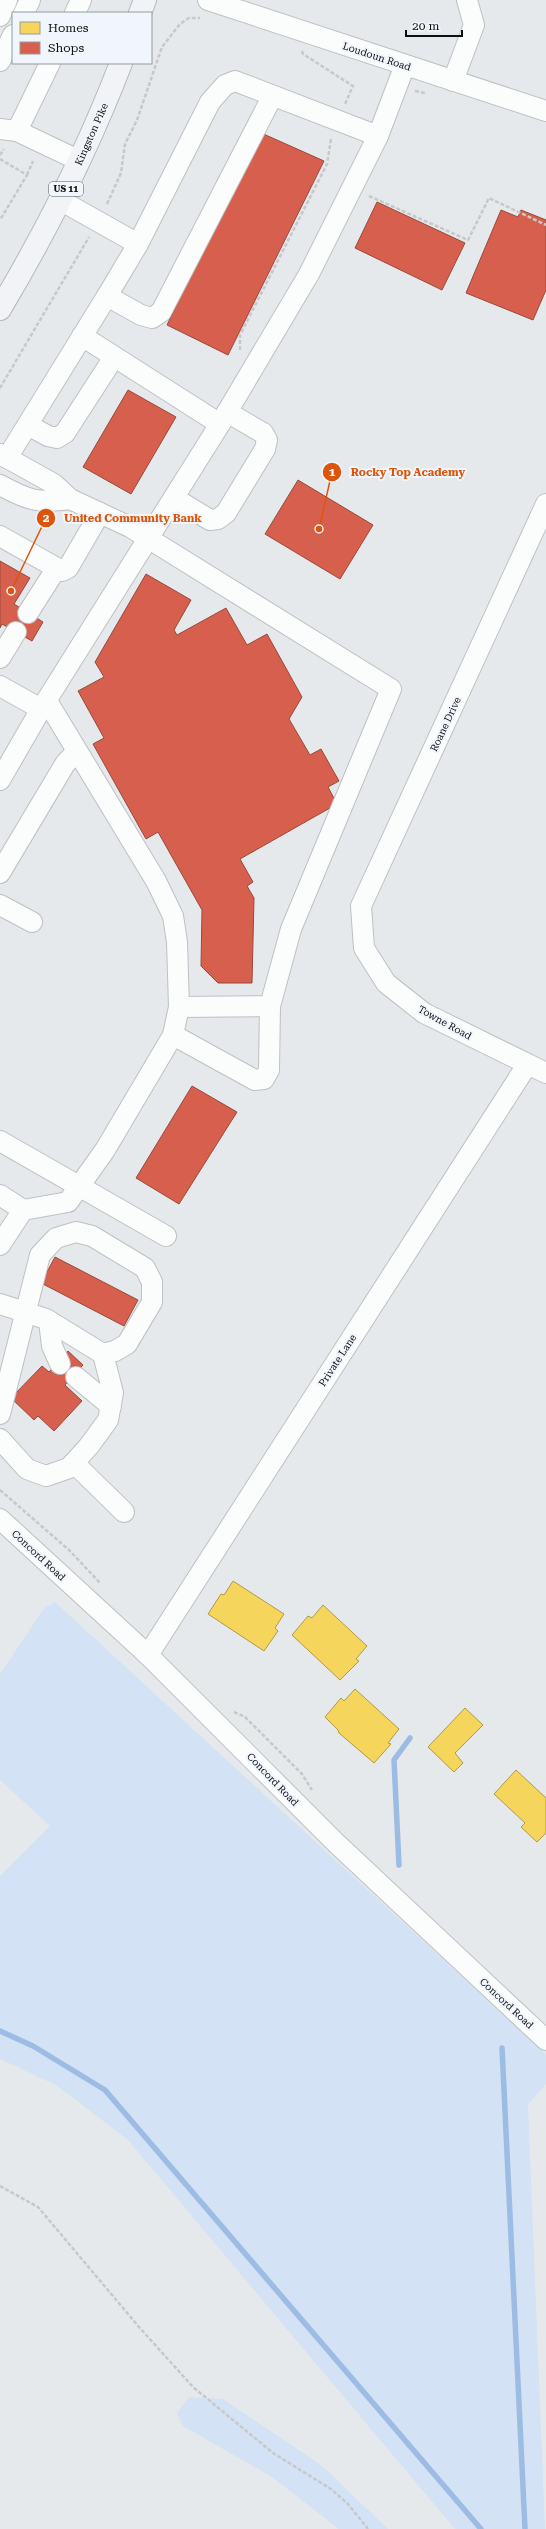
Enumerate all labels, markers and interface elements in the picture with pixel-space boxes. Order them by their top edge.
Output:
legend [12,12,152,64]
scale bar [406,12,462,38]
text: 20 m [412,19,439,33]
text: Homes [48,21,89,35]
street label: Loudoun Road [341,40,413,73]
text: Shops [48,41,84,55]
street label: Kingston Pike [73,101,110,167]
road number: US 11 [49,182,83,196]
callout: Rocky Top Academy [322,460,473,483]
text: 1 [329,465,336,479]
text: Rocky Top Academy [351,466,465,479]
callout: United Community Bank [36,506,210,529]
text: 2 [43,511,50,525]
text: United Community Bank [64,512,202,525]
street label: Roane Drive [428,695,463,753]
street label: Towne Road [416,1003,474,1042]
street label: Private Lane [316,1332,359,1388]
street label: Concord Road [10,1528,68,1583]
street label: Concord Road [245,1751,301,1808]
street label: Concord Road [478,1976,536,2031]

